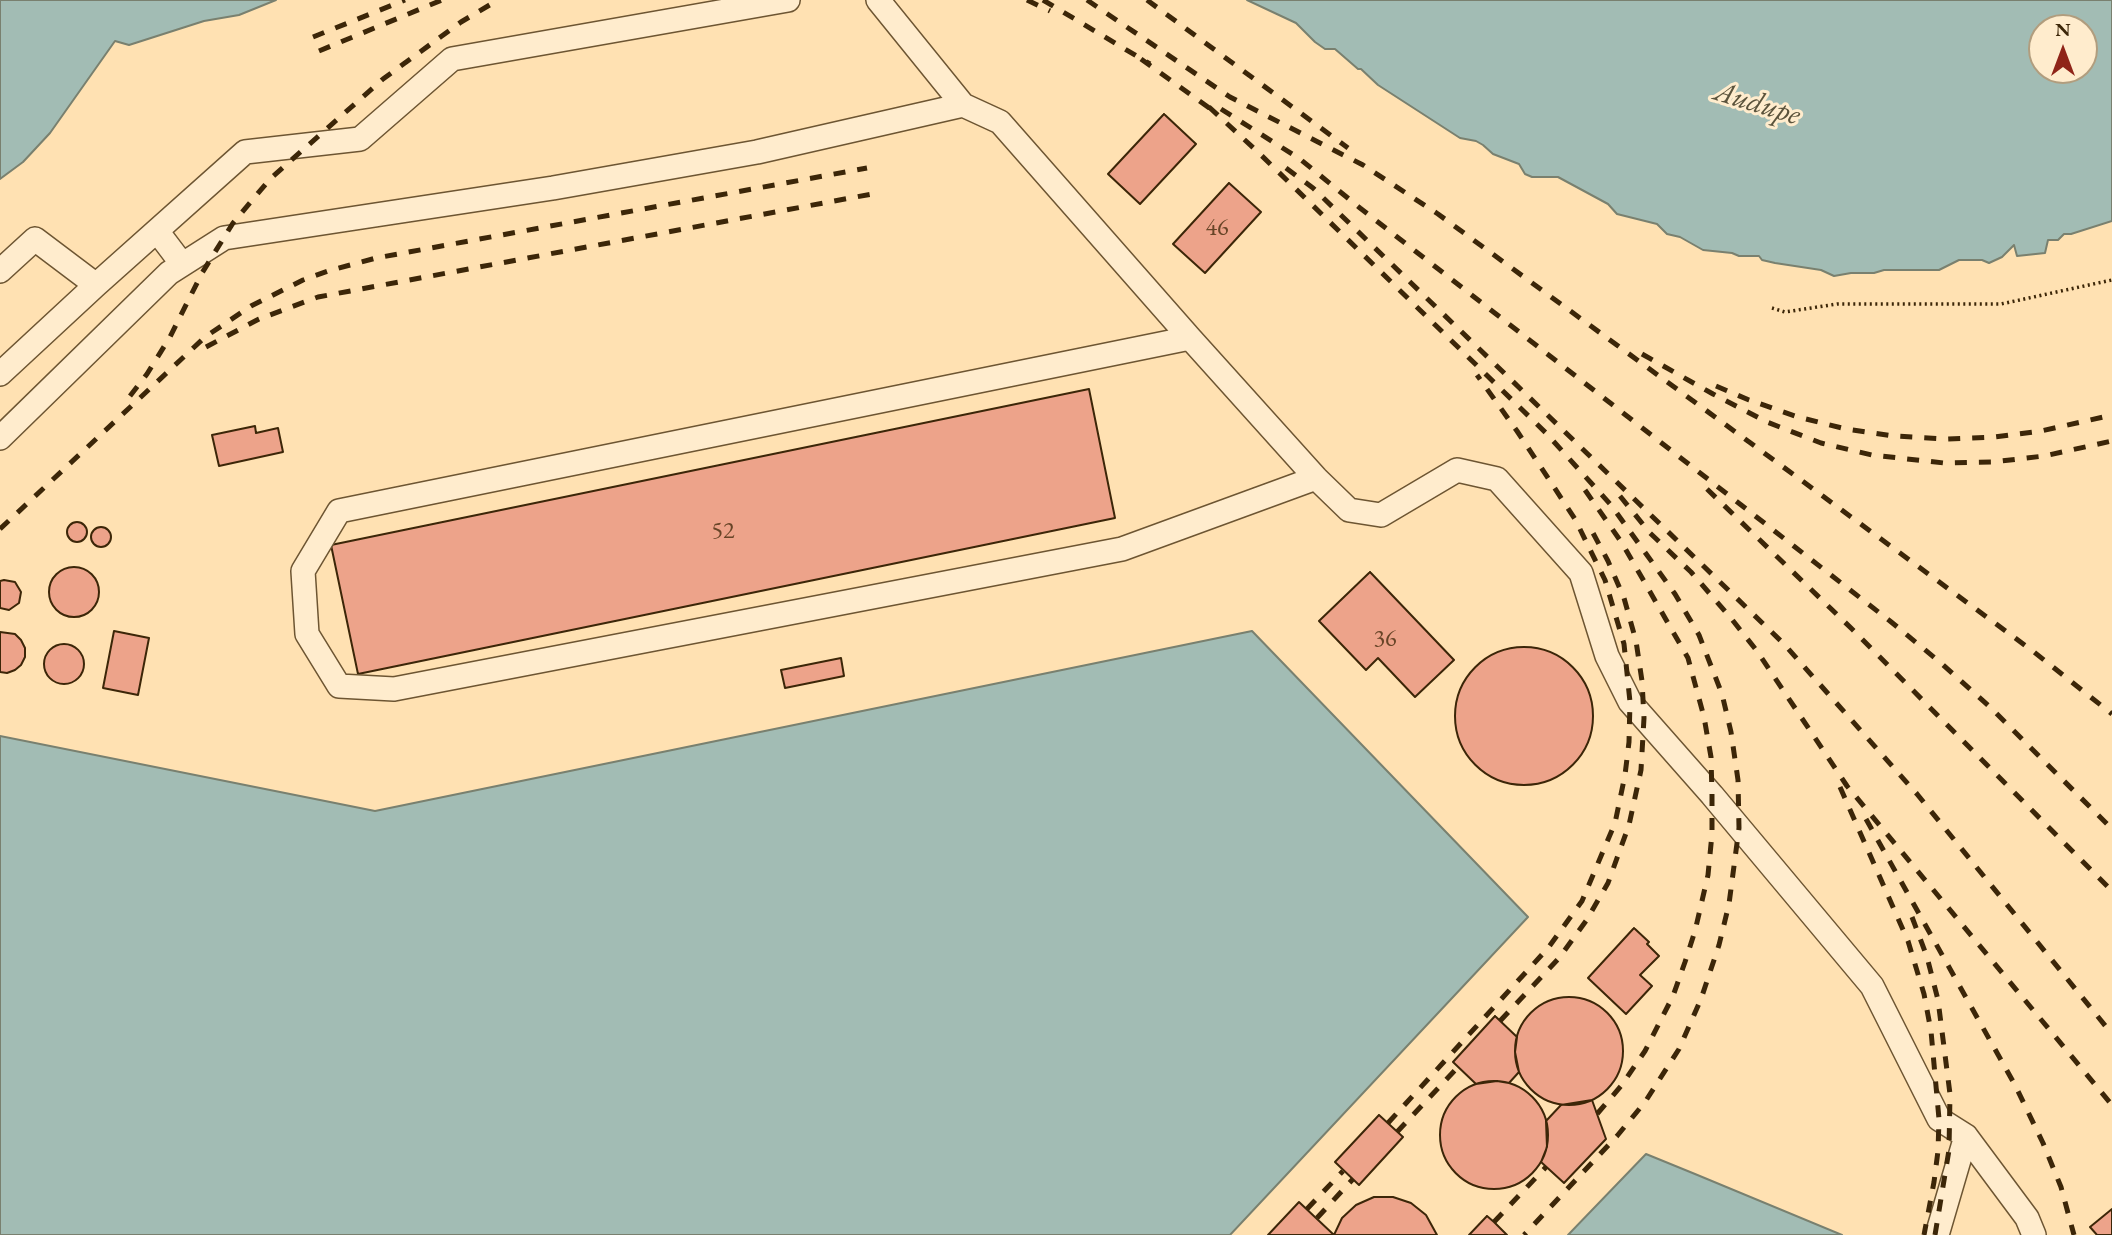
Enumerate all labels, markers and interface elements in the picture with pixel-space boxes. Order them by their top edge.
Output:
north arrow [2028,14,2098,84]
text: N [2055,17,2071,42]
water label: Audupe [1710,74,1804,134]
house number: 46 [1205,214,1229,242]
house number: 52 [711,517,735,545]
house number: 36 [1373,625,1397,653]

